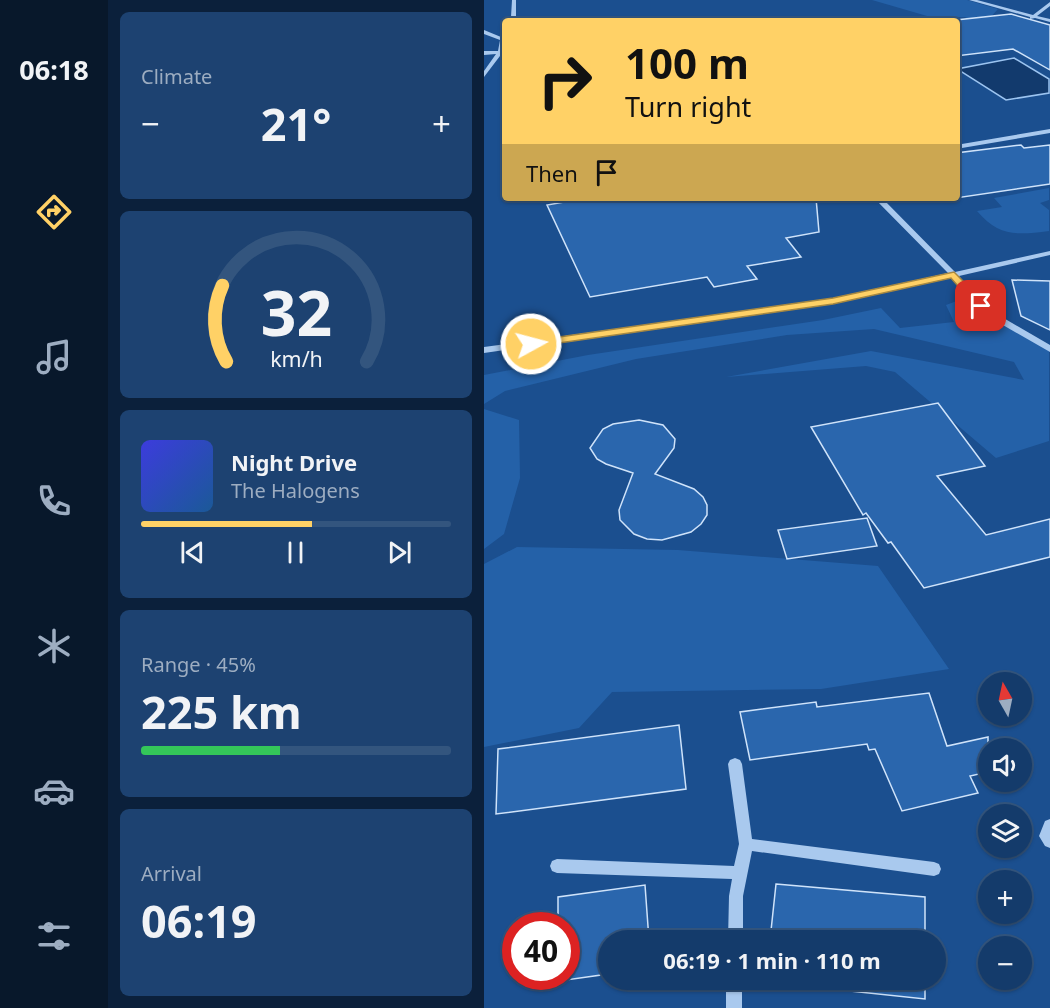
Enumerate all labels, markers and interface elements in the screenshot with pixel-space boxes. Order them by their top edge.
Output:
text: 100 m [625,34,749,91]
icon: right [526,42,604,120]
text: 06:18 [19,51,89,88]
text: Climate [141,63,212,90]
text: Turn right [625,88,751,125]
text: 21° [261,93,331,154]
text: − [141,101,160,146]
text: + [432,101,451,146]
icon: arrive [590,156,623,189]
text: Then [526,158,578,188]
icon: directions [33,191,75,233]
text: 32 [260,269,332,354]
pin [955,280,1006,331]
icon: arrive [964,289,997,322]
position arrow [499,312,563,376]
icon: music [33,336,75,378]
text: km/h [270,344,322,373]
text: Night Drive [231,447,357,477]
text: The Halogens [231,477,360,504]
icon: phone [33,480,75,522]
icon: previous [176,536,209,569]
icon: pause [279,536,312,569]
icon: next [383,536,416,569]
icon: climate [33,625,75,667]
text: Range · 45% [141,651,256,678]
north arrow [978,672,1032,726]
map controls [978,672,1032,990]
text: 225 km [141,681,302,742]
button: sound [978,738,1032,792]
icon: car [33,770,75,812]
button: layers [978,804,1032,858]
text: Arrival [141,860,202,887]
button: + [978,870,1032,924]
text: 06:19 [141,890,257,951]
speed limit sign: 40 [502,912,580,990]
icon: filters [33,915,75,957]
button: − [978,936,1032,990]
text: 06:19 · 1 min · 110 m [663,945,881,975]

